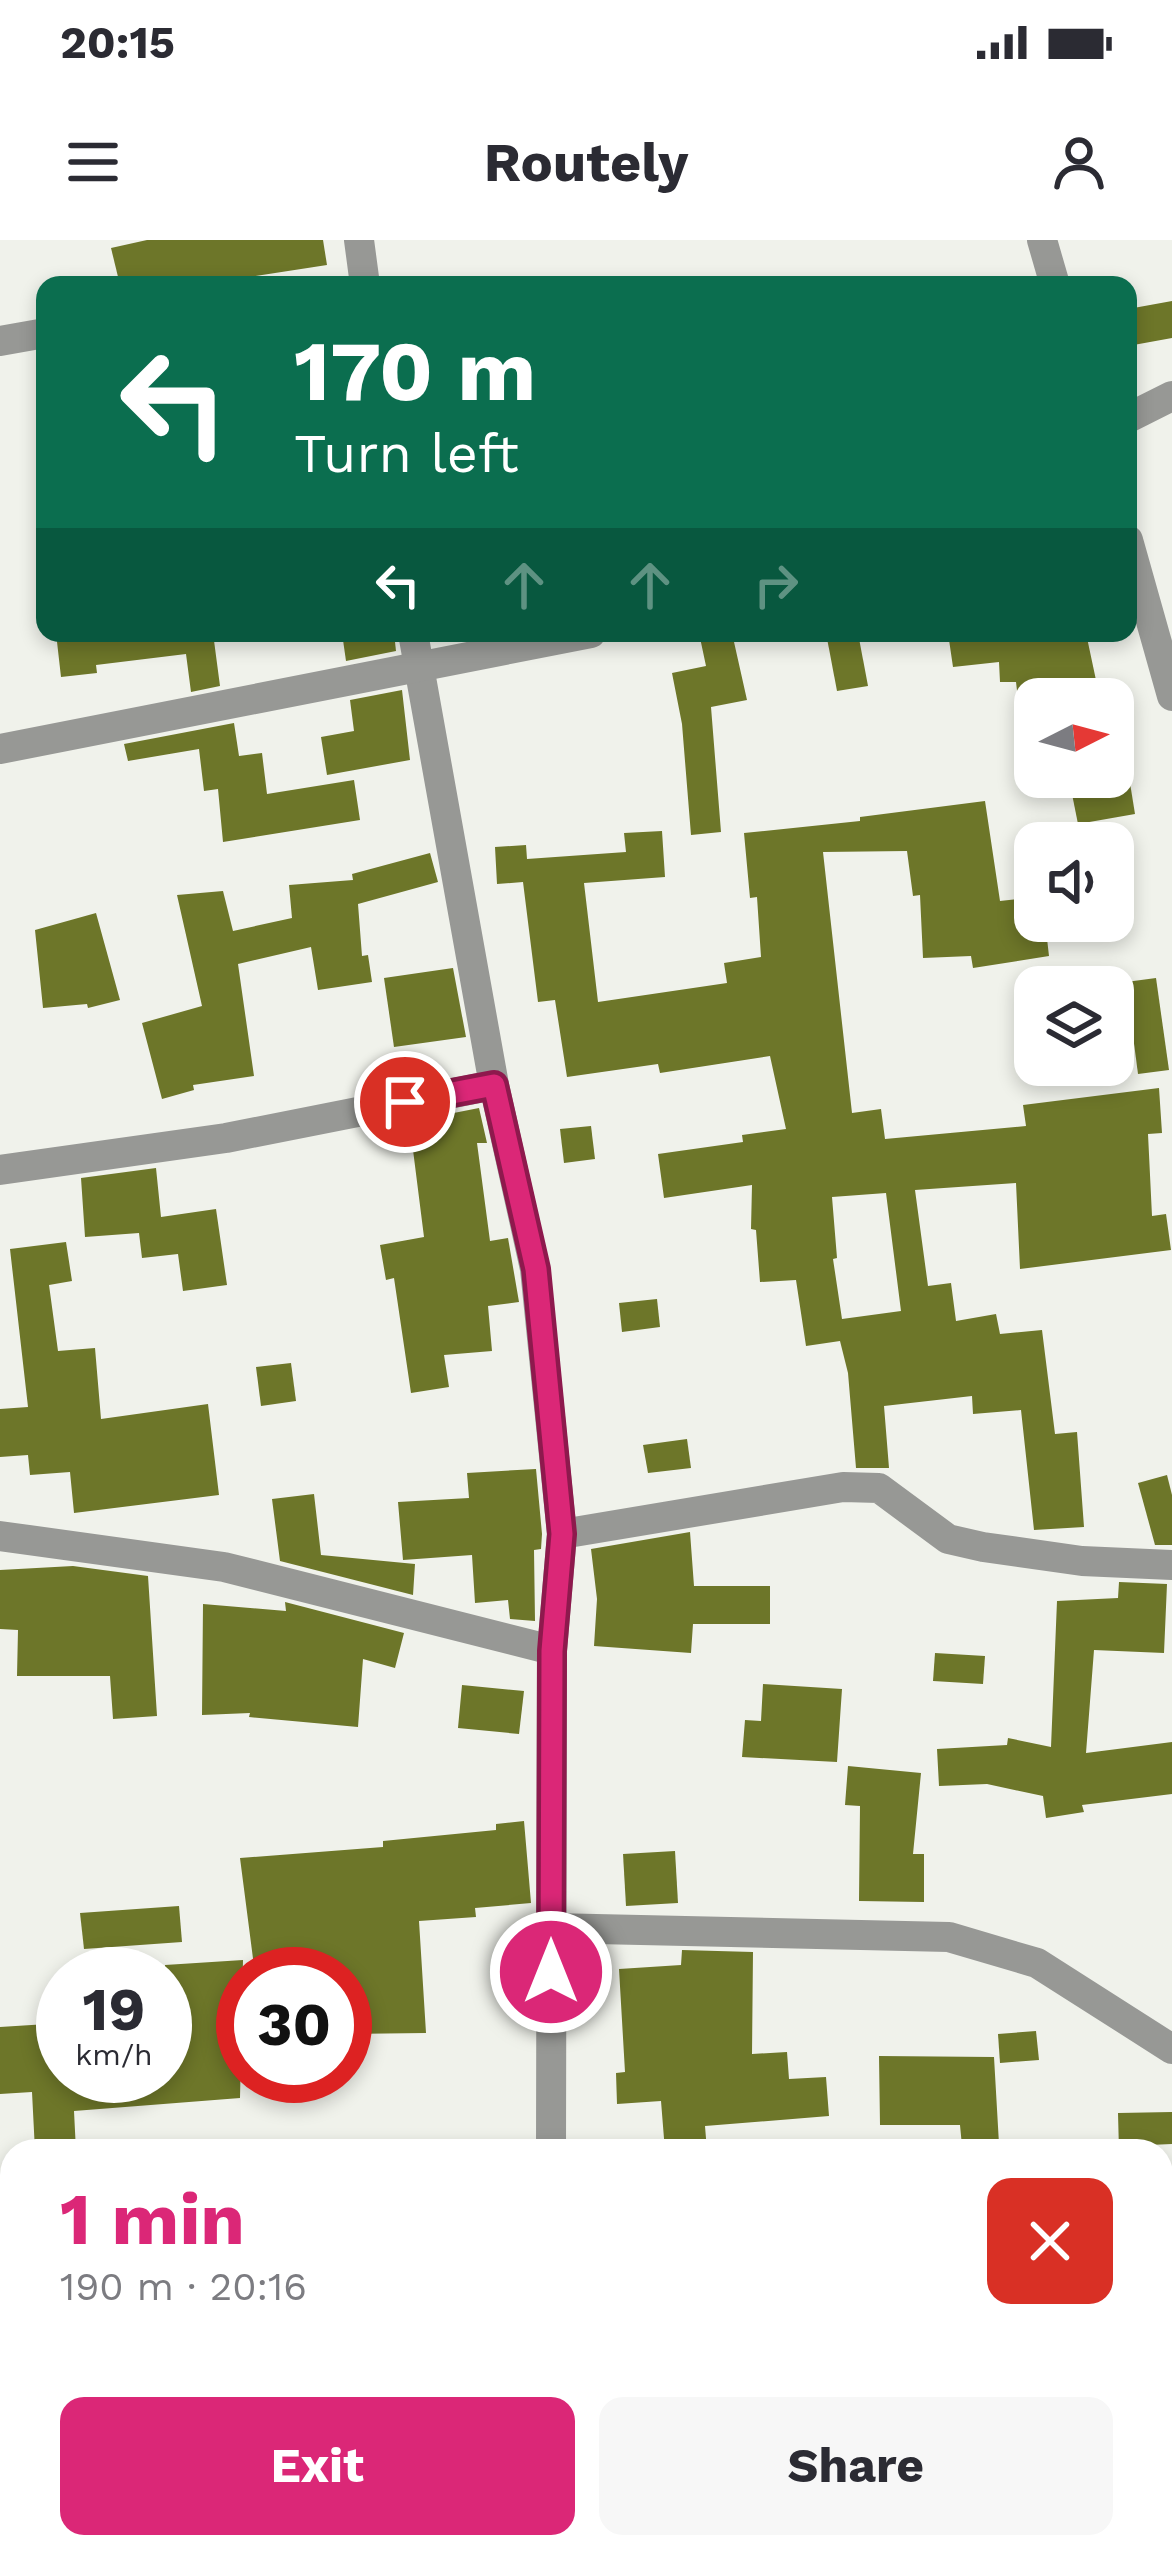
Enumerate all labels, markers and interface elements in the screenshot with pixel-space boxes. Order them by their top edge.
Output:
text: 20:15 [60,16,175,69]
icon: menu [60,129,126,195]
icon: person [1046,129,1112,195]
text: Routely [484,131,688,194]
text: 170 m [294,322,536,420]
icon: left [96,324,252,480]
text: Turn left [294,422,519,485]
icon: left [365,552,431,618]
icon: ahead [491,552,557,618]
icon: ahead [617,552,683,618]
icon: right [743,552,809,618]
north arrow [1014,678,1134,798]
map controls [1014,678,1134,1086]
button: sound [1014,822,1134,942]
button: layers [1014,966,1134,1086]
pin [354,1051,456,1153]
icon: arrive [372,1069,438,1135]
position arrow [488,1909,614,2035]
speed limit sign: 30 [216,1947,372,2103]
text: 19 [83,1974,145,2045]
text: km/h [75,2037,153,2072]
text: 1 min [60,2177,245,2261]
button: close [987,2178,1113,2304]
text: 190 m · 20:16 [60,2264,307,2309]
button: Exit [60,2397,575,2535]
button: Share [599,2397,1113,2535]

